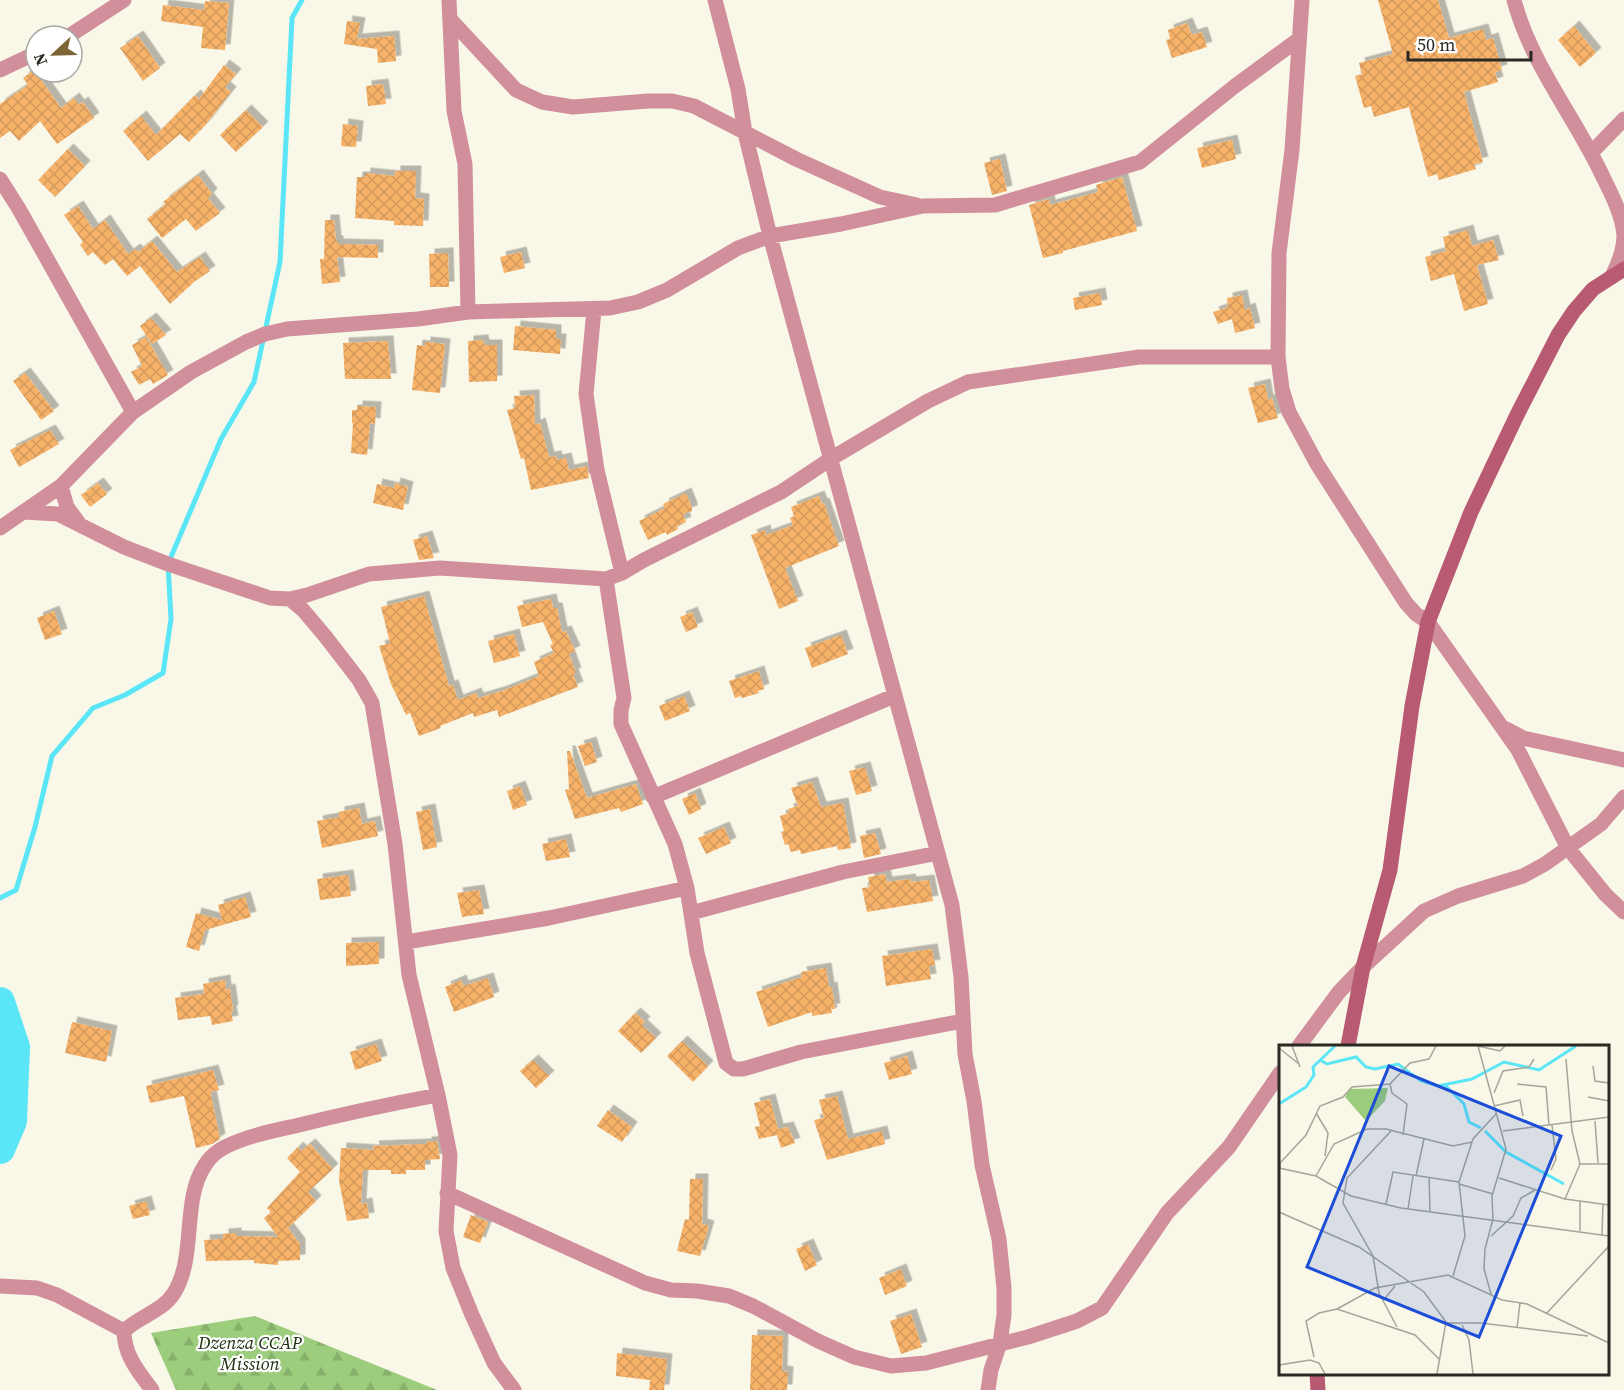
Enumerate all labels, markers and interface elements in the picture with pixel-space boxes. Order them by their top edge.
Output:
north arrow [24,24,84,84]
scale bar [1408,24,1531,62]
text: 50 m [1417,32,1455,57]
text: N [28,50,52,69]
inset map [1279,1045,1609,1375]
park label: Dzenza CCAP Mission [197,1330,303,1376]

